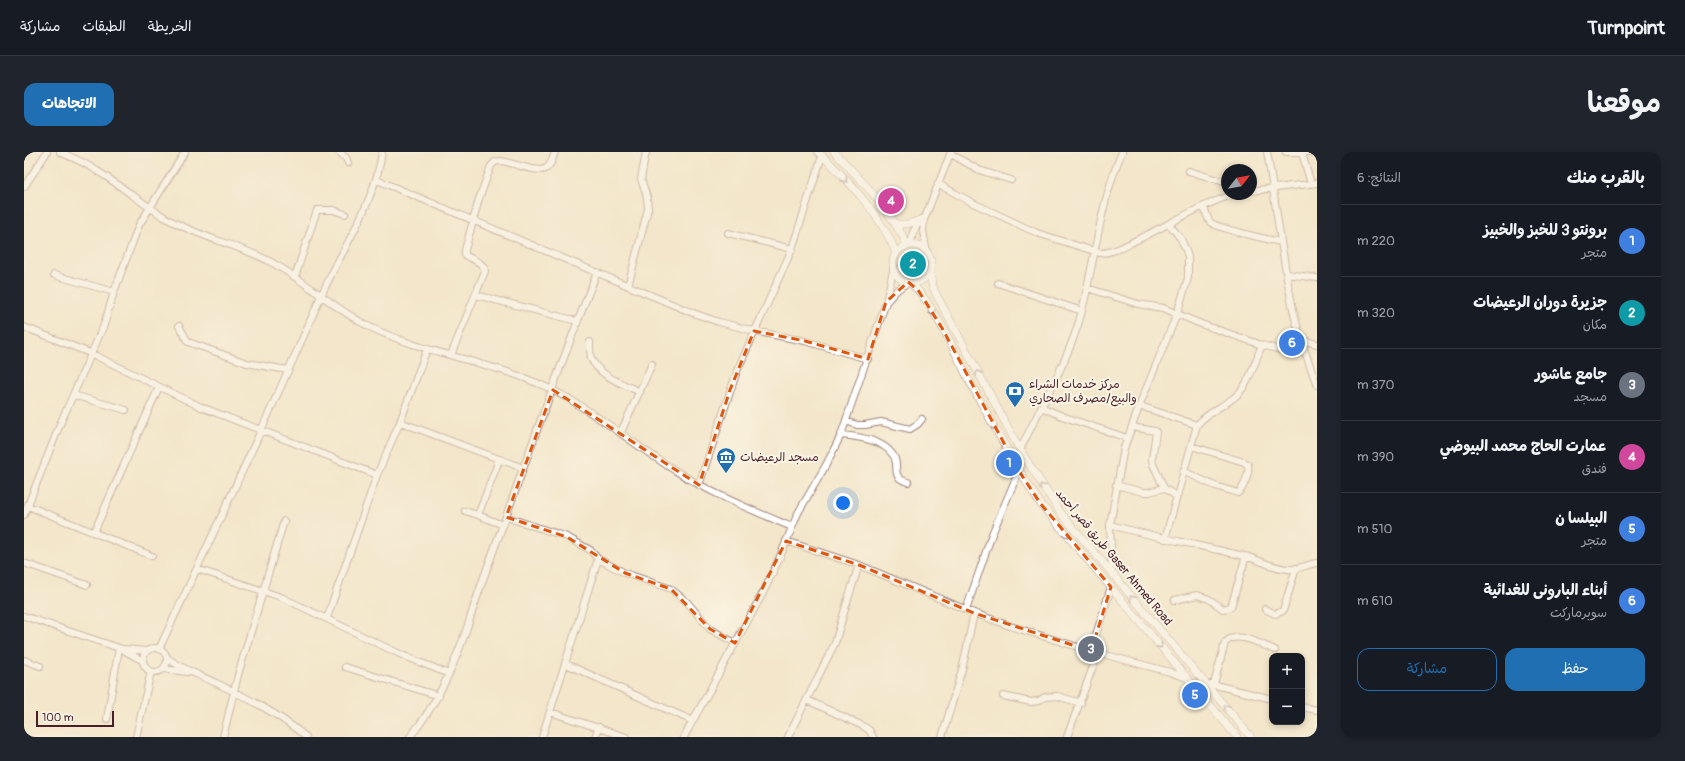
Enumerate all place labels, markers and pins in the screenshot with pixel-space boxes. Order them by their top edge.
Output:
pin: 4 [878,186,904,216]
pin: 2 [900,249,926,279]
pin: 6 [1279,328,1305,358]
place label: مركز خدمات الشراء والبيع/مصرف الصحاري [1029,377,1137,407]
bank icon: مركز خدمات الشراء والبيع/مصرف الصحاري [1004,380,1026,408]
museum icon: مسجد الرعيضات [715,446,737,474]
pin: 1 [996,448,1022,478]
place label: مسجد الرعيضات [740,450,819,465]
pin: 3 [1078,634,1104,664]
pin: 5 [1182,680,1208,710]

